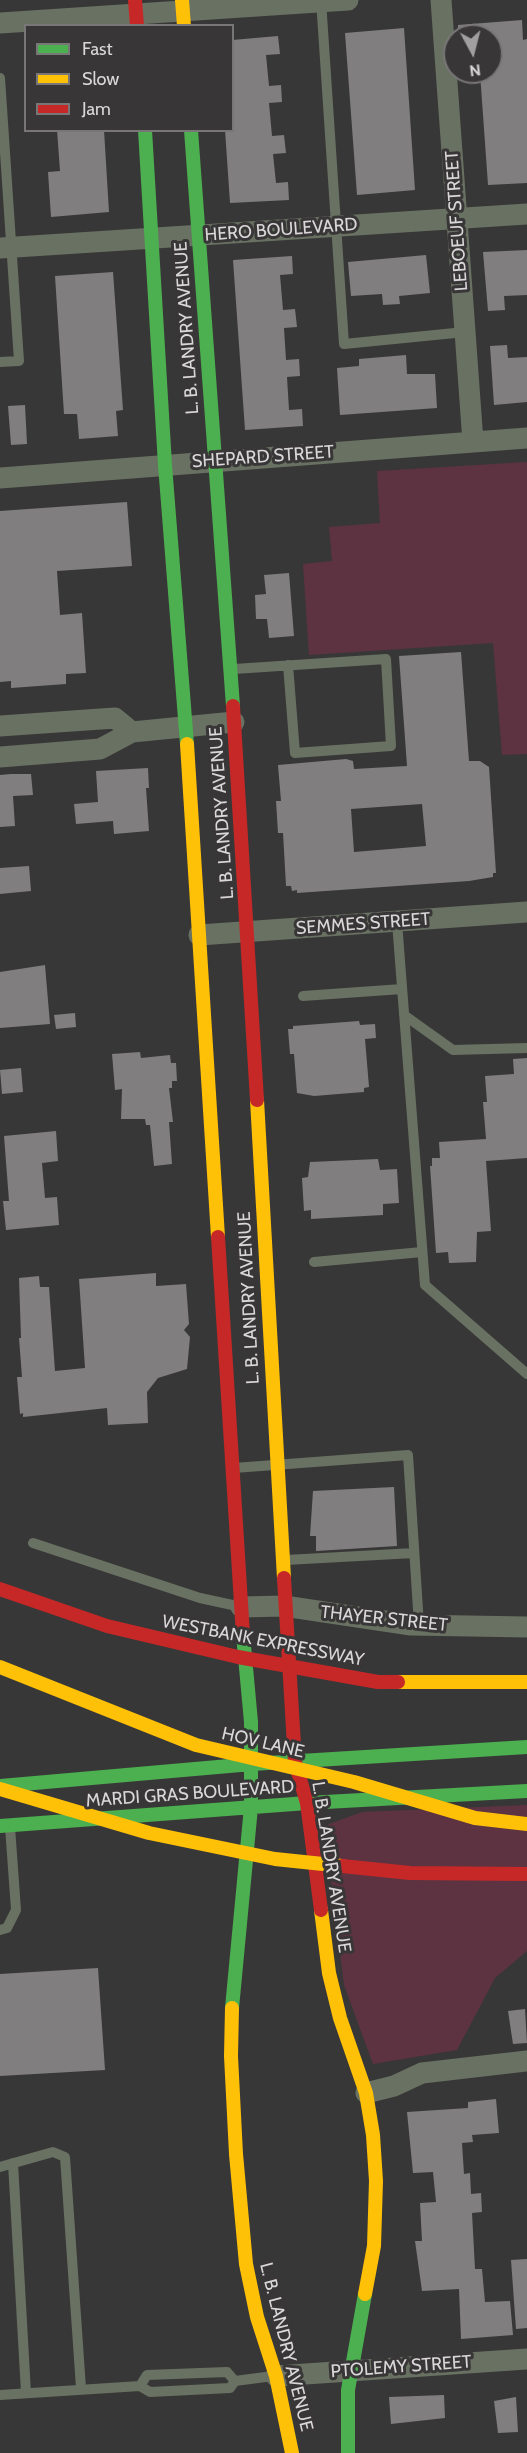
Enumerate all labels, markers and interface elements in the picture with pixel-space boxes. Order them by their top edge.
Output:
legend [24,24,234,132]
north arrow [443,24,503,84]
text: Fast [82,38,113,60]
text: N [468,60,482,80]
text: Slow [82,68,119,90]
text: Jam [82,98,111,120]
street label: LEBOEUF STREET [441,150,473,292]
street label: HERO BOULEVARD [204,214,358,246]
street label: L. B. LANDRY AVENUE [170,241,204,415]
street label: SHEPARD STREET [191,441,335,473]
street label: L. B. LANDRY AVENUE [205,726,239,900]
street label: SEMMES STREET [295,909,431,939]
street label: L. B. LANDRY AVENUE [234,1211,264,1385]
street label: THAYER STREET [319,1602,449,1636]
street label: WESTBANK EXPRESSWAY [160,1611,366,1671]
street label: HOV LANE [220,1723,306,1763]
street label: MARDI GRAS BOULEVARD [85,1776,295,1812]
street label: L. B. LANDRY AVENUE [307,1780,355,1954]
street label: L. B. LANDRY AVENUE [255,2260,317,2434]
street label: PTOLEMY STREET [330,2351,472,2383]

